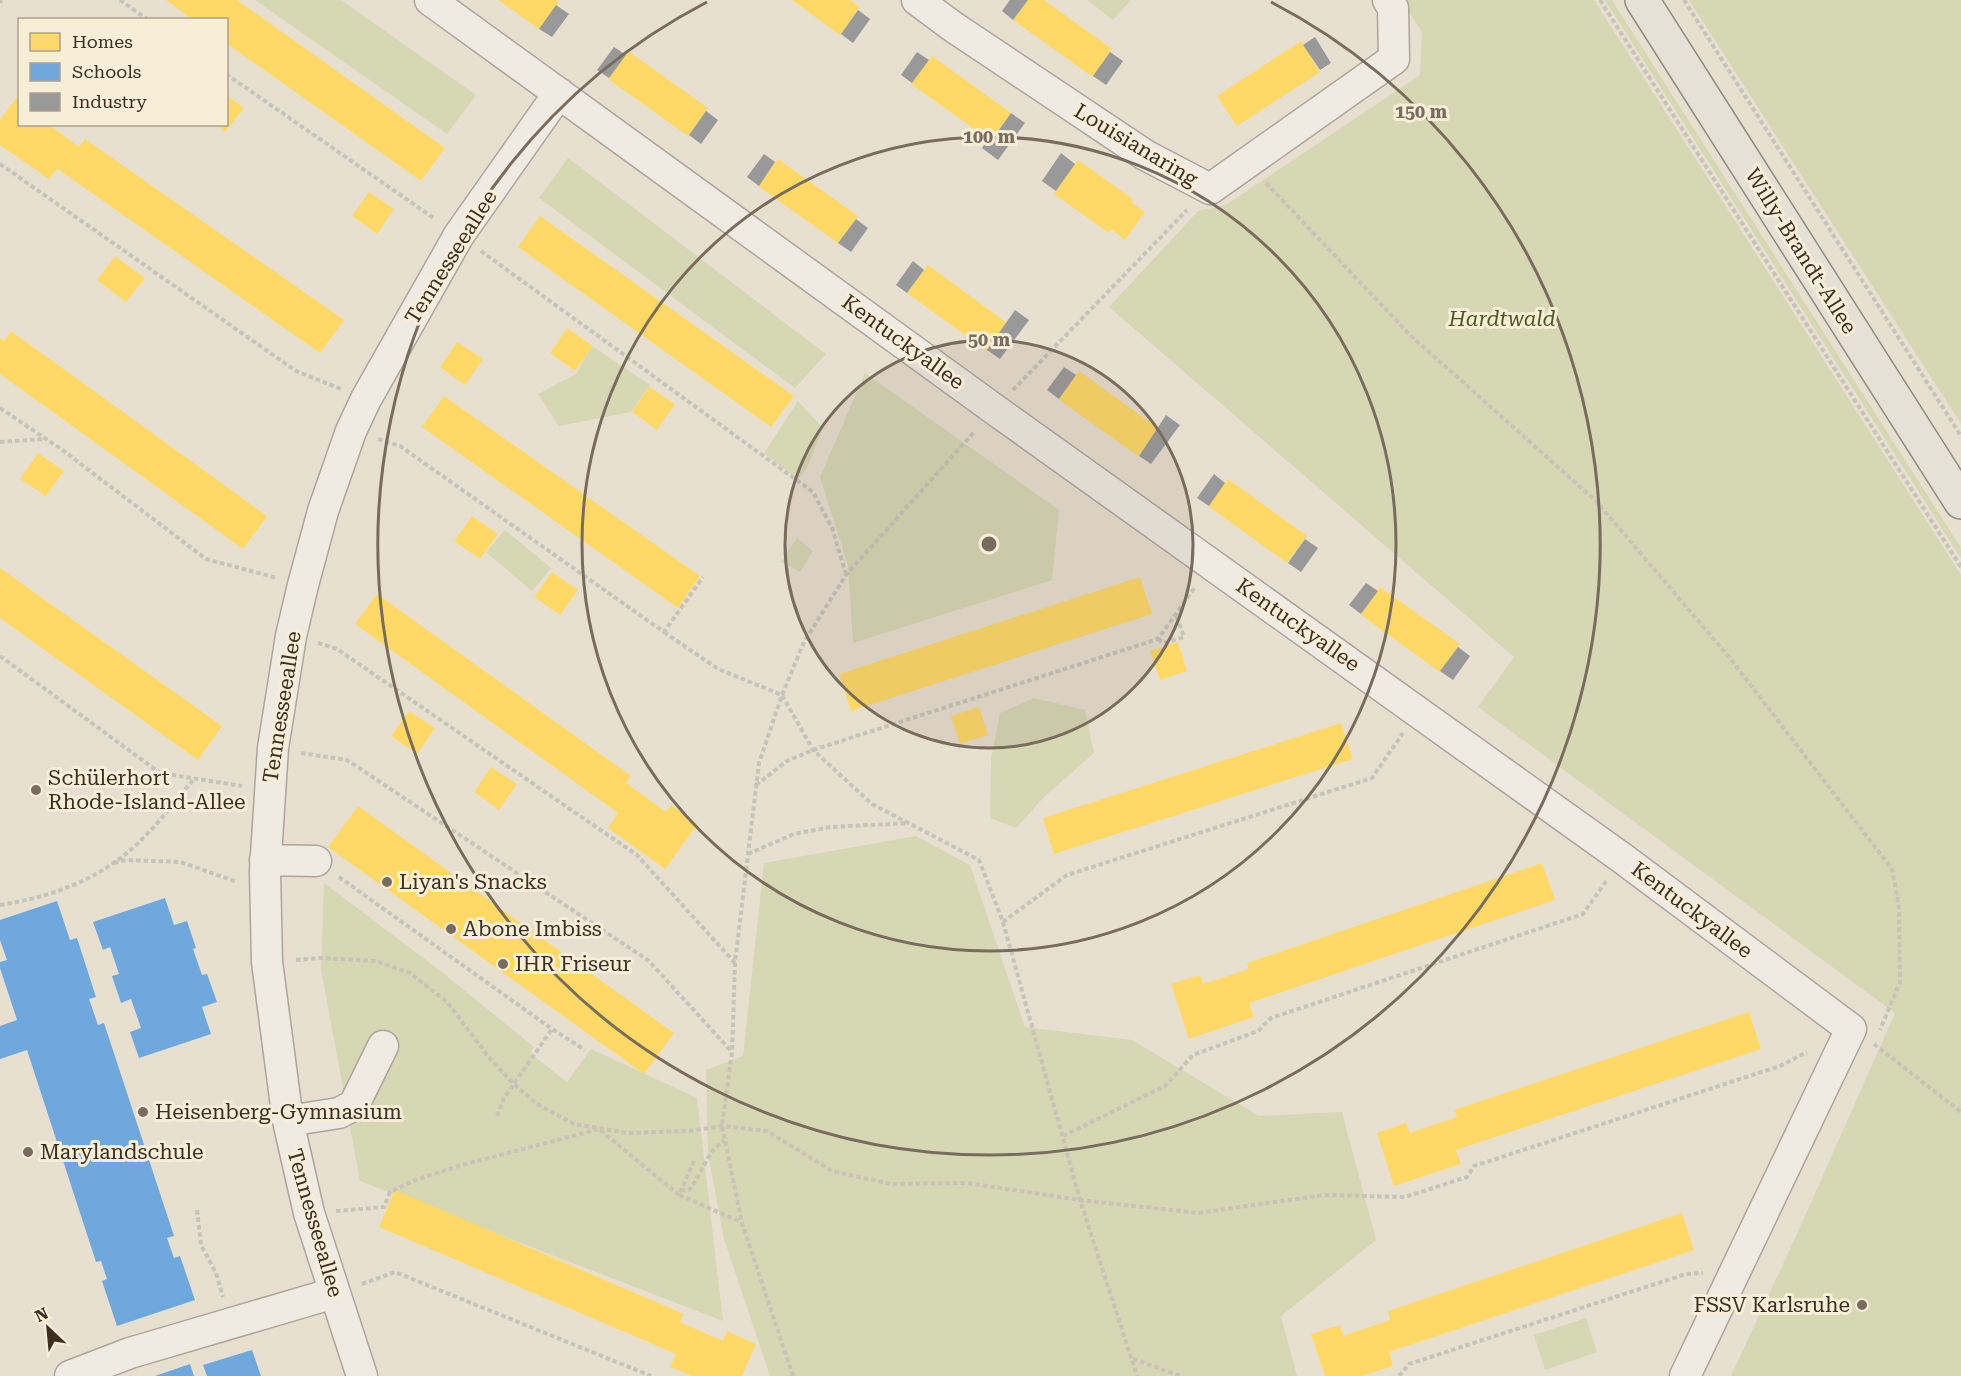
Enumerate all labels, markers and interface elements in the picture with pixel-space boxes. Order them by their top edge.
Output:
legend [18,18,228,126]
text: Homes [72,31,133,52]
text: Schools [72,61,141,82]
text: Industry [72,91,147,112]
street label: Louisianaring [1070,99,1202,191]
text: 150 m [1395,101,1448,122]
text: 100 m [963,126,1016,147]
street label: Willy-Brandt-Allee [1740,164,1862,338]
street label: Tennesseeallee [400,186,502,328]
street label: Kentuckyallee [837,290,969,394]
park label: Hardtwald [1447,307,1556,331]
text: 50 m [968,329,1011,350]
centre of rings [979,534,999,554]
street label: Kentuckyallee [1232,574,1364,676]
street label: Tennesseeallee [258,629,306,785]
place label: Schülerhort Rhode-Island-Allee [48,766,246,814]
marker: Schülerhort Rhode-Island-Allee [29,783,43,797]
street label: Kentuckyallee [1627,857,1757,963]
place label: Liyan's Snacks [399,870,547,894]
marker: Liyan's Snacks [380,875,394,889]
place label: Abone Imbiss [463,917,602,941]
marker: Abone Imbiss [444,922,458,936]
place label: IHR Friseur [515,952,632,976]
marker: IHR Friseur [496,957,510,971]
place label: Heisenberg-Gymnasium [155,1100,402,1124]
marker: Heisenberg-Gymnasium [136,1105,150,1119]
place label: Marylandschule [40,1140,204,1164]
marker: Marylandschule [21,1145,35,1159]
street label: Tennesseeallee [282,1146,348,1300]
place label: FSSV Karlsruhe [1693,1293,1850,1317]
north arrow [18,1298,78,1358]
marker: FSSV Karlsruhe [1855,1298,1869,1312]
text: N [32,1304,51,1326]

